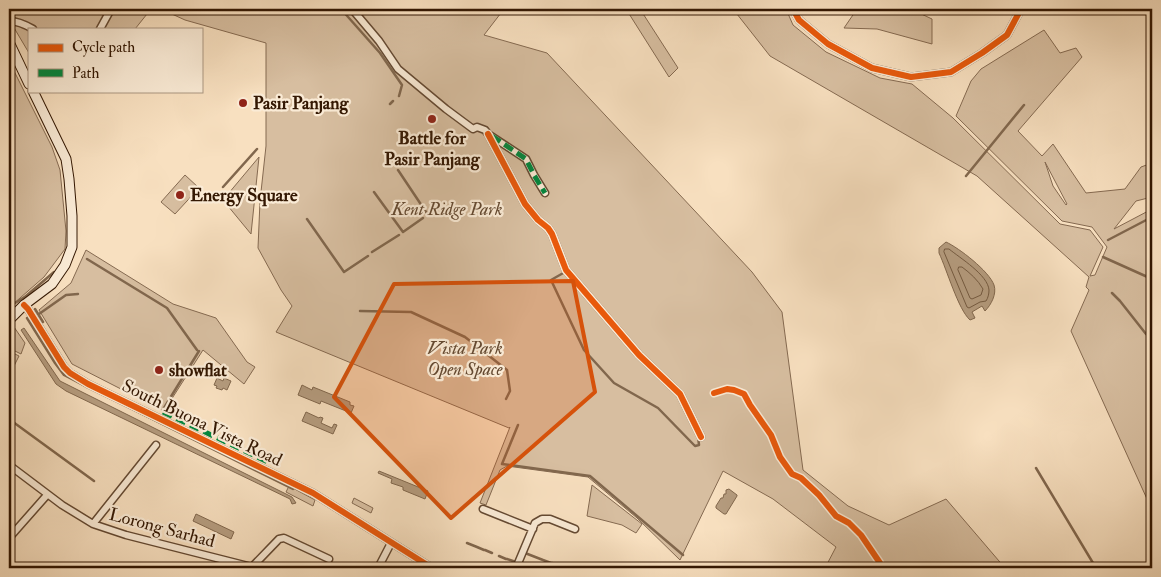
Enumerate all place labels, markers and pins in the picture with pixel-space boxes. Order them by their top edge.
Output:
place label: Pasir Panjang [253,92,350,115]
marker: Pasir Panjang [237,97,249,109]
marker: Battle for Pasir Panjang [426,113,438,125]
place label: Battle for Pasir Panjang [384,127,481,171]
place label: Energy Square [190,184,298,207]
marker: Energy Square [174,189,186,201]
place label: showflat [169,359,227,382]
marker: showflat [153,364,165,376]

